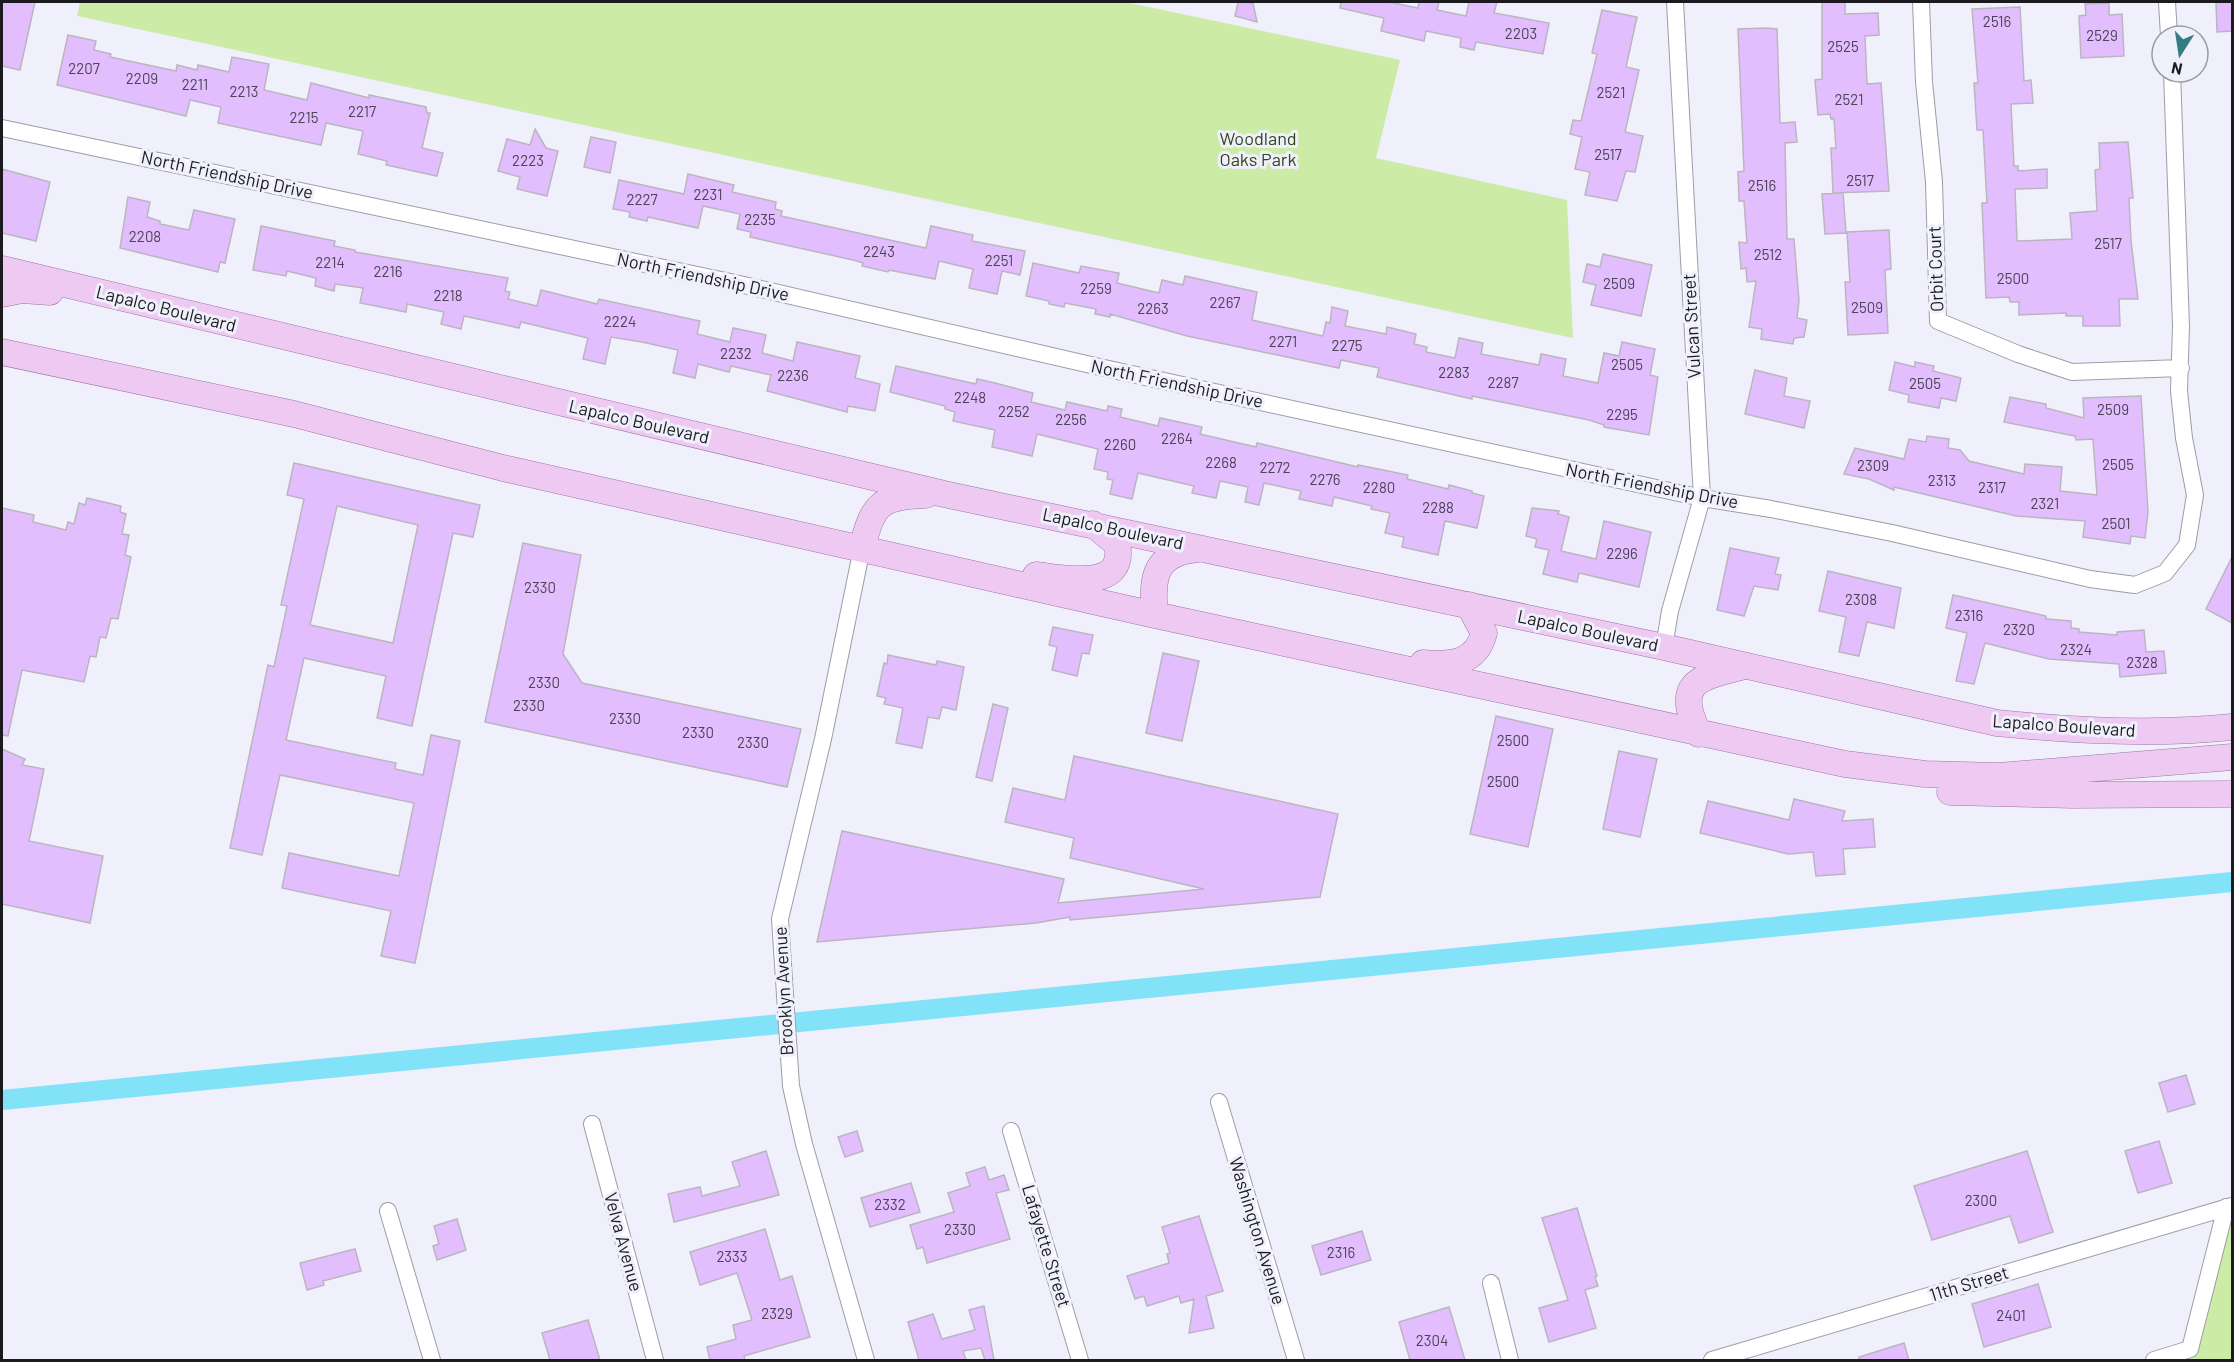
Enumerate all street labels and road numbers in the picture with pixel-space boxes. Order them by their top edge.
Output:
street label: North Friendship Drive [139,145,315,203]
street label: Orbit Court [1923,226,1947,312]
street label: North Friendship Drive [615,247,791,305]
street label: Vulcan Street [1677,273,1705,379]
street label: Lapalco Boulevard [94,280,239,336]
street label: North Friendship Drive [1089,354,1265,412]
street label: Lapalco Boulevard [567,394,712,448]
street label: North Friendship Drive [1564,457,1740,513]
street label: Lapalco Boulevard [1041,502,1186,554]
street label: Lapalco Boulevard [1516,604,1661,656]
street label: Lapalco Boulevard [1992,709,2136,741]
street label: Brooklyn Avenue [769,926,797,1056]
street label: Washington Avenue [1225,1154,1291,1307]
street label: Lafayette Street [1018,1182,1076,1310]
street label: Velva Avenue [600,1190,648,1294]
street label: 11th Street [1926,1261,2011,1306]

